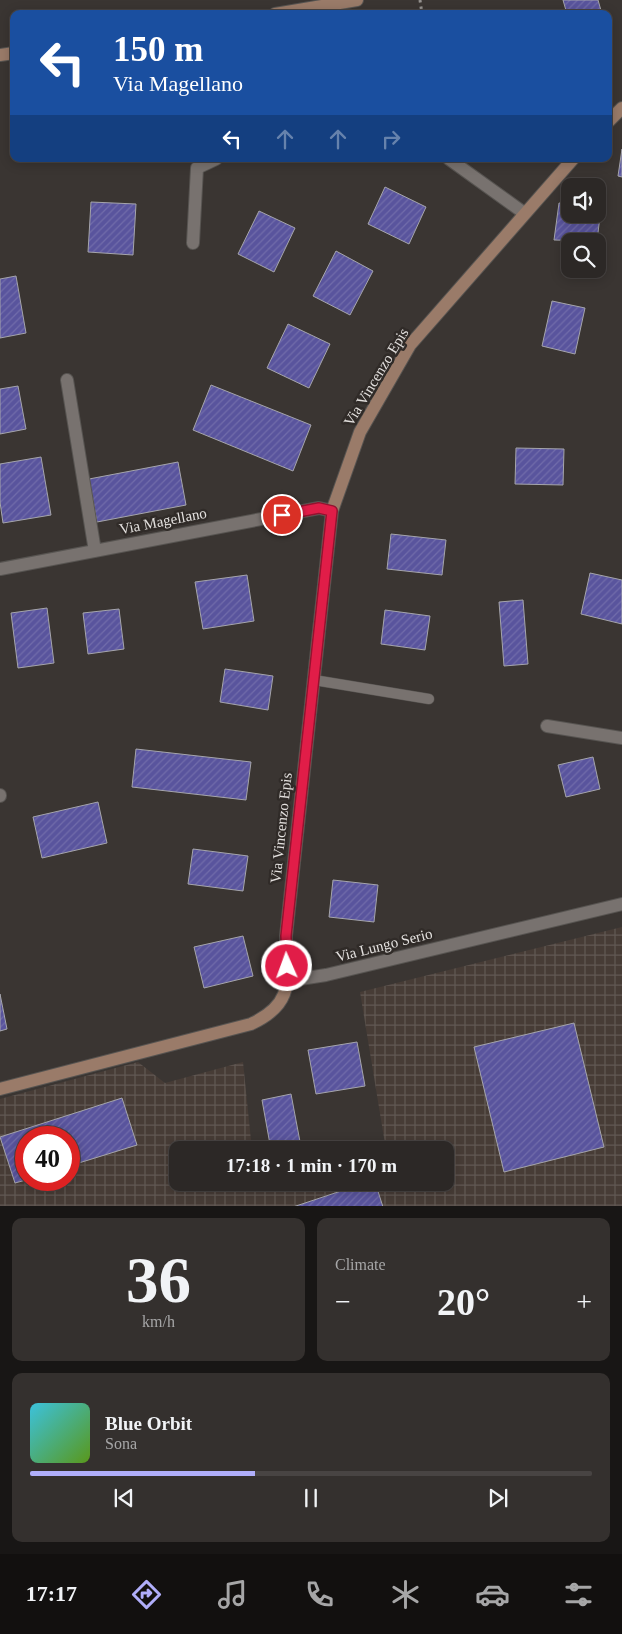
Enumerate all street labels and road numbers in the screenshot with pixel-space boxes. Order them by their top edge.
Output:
street label: Via Vincenzo Epis [340,325,412,429]
street label: Via Magellano [118,505,208,537]
street label: Via Vincenzo Epis [267,772,295,884]
street label: Via Lungo Serio [334,925,434,965]

